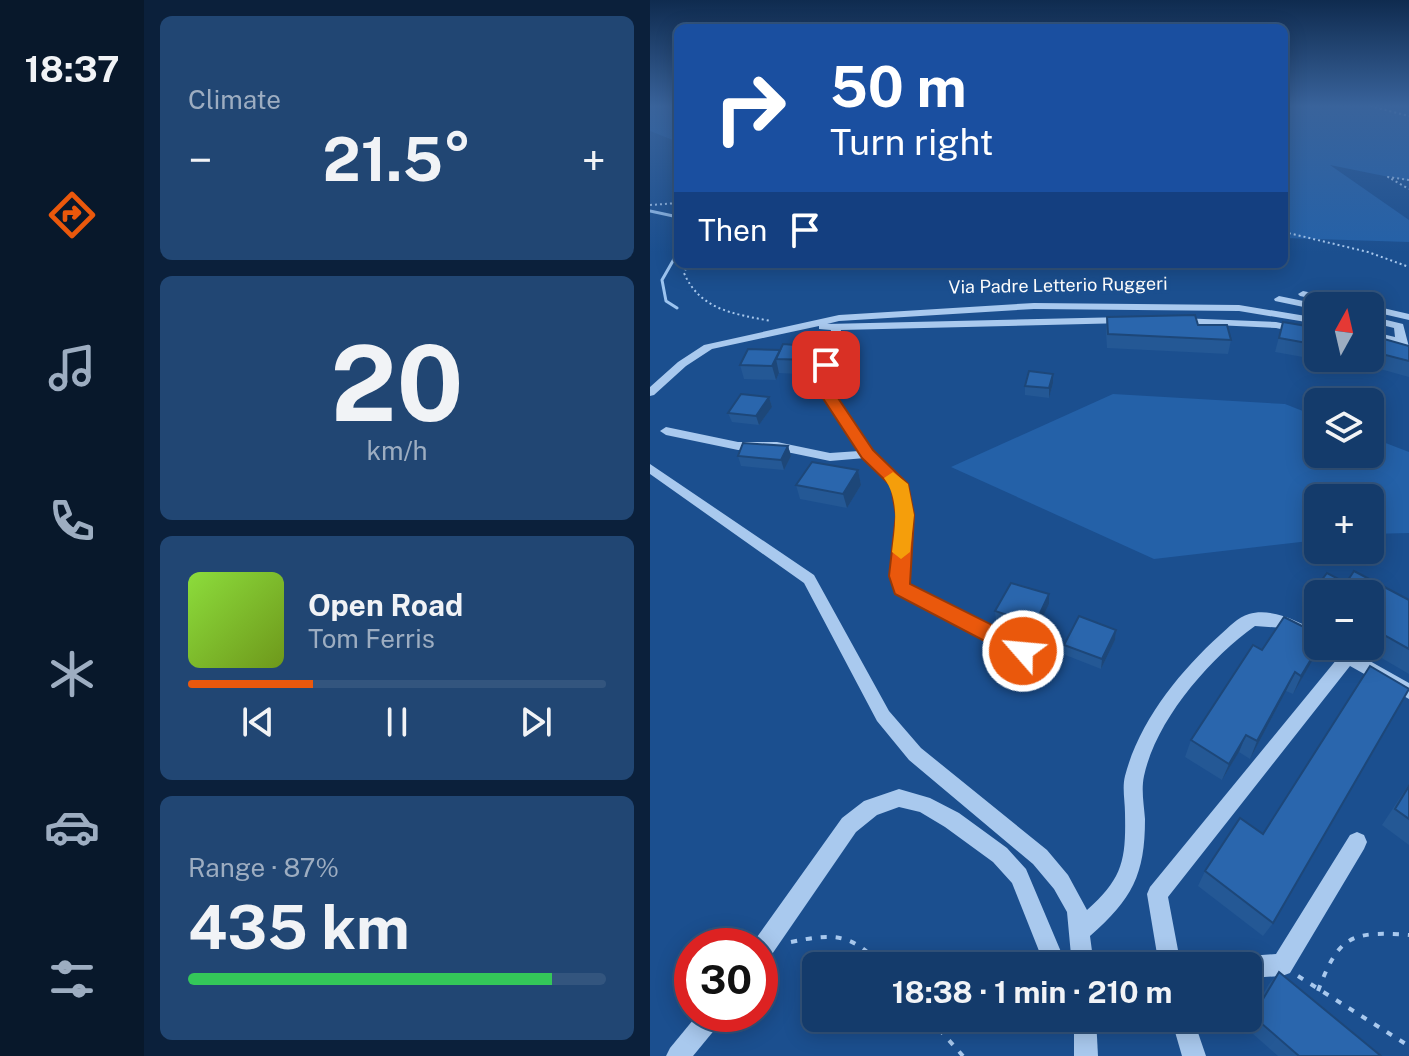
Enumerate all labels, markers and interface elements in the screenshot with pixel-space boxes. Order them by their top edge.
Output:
text: 18:37 [24,48,120,90]
text: 50 m [830,54,967,120]
icon: right [698,56,802,160]
text: Climate [188,84,281,115]
text: Turn right [830,121,993,163]
text: 21.5° [323,124,471,195]
text: − [188,134,212,186]
text: + [582,134,606,186]
icon: directions [44,187,100,243]
icon: arrive [783,208,827,252]
text: Then [698,212,767,248]
street label: Via Padre Letterio Ruggeri [948,273,1168,297]
north arrow [1304,292,1384,372]
map controls [1304,292,1384,660]
text: 20 [330,322,464,444]
pin [792,331,860,399]
icon: music [44,340,100,396]
icon: arrive [804,343,848,387]
button: layers [1304,388,1384,468]
text: km/h [366,435,428,466]
button: + [1304,484,1384,564]
icon: phone [44,493,100,549]
button: − [1304,580,1384,660]
text: Open Road [308,587,463,623]
position arrow [981,609,1065,693]
text: Tom Ferris [308,623,435,654]
icon: climate [44,646,100,702]
icon: previous [236,700,280,744]
icon: pause [375,700,419,744]
icon: next [514,700,558,744]
icon: car [44,799,100,855]
text: Range · 87% [188,852,339,883]
text: 435 km [188,892,410,963]
speed limit sign: 30 [674,928,778,1032]
icon: filters [44,951,100,1007]
text: 18:38 · 1 min · 210 m [892,974,1172,1010]

